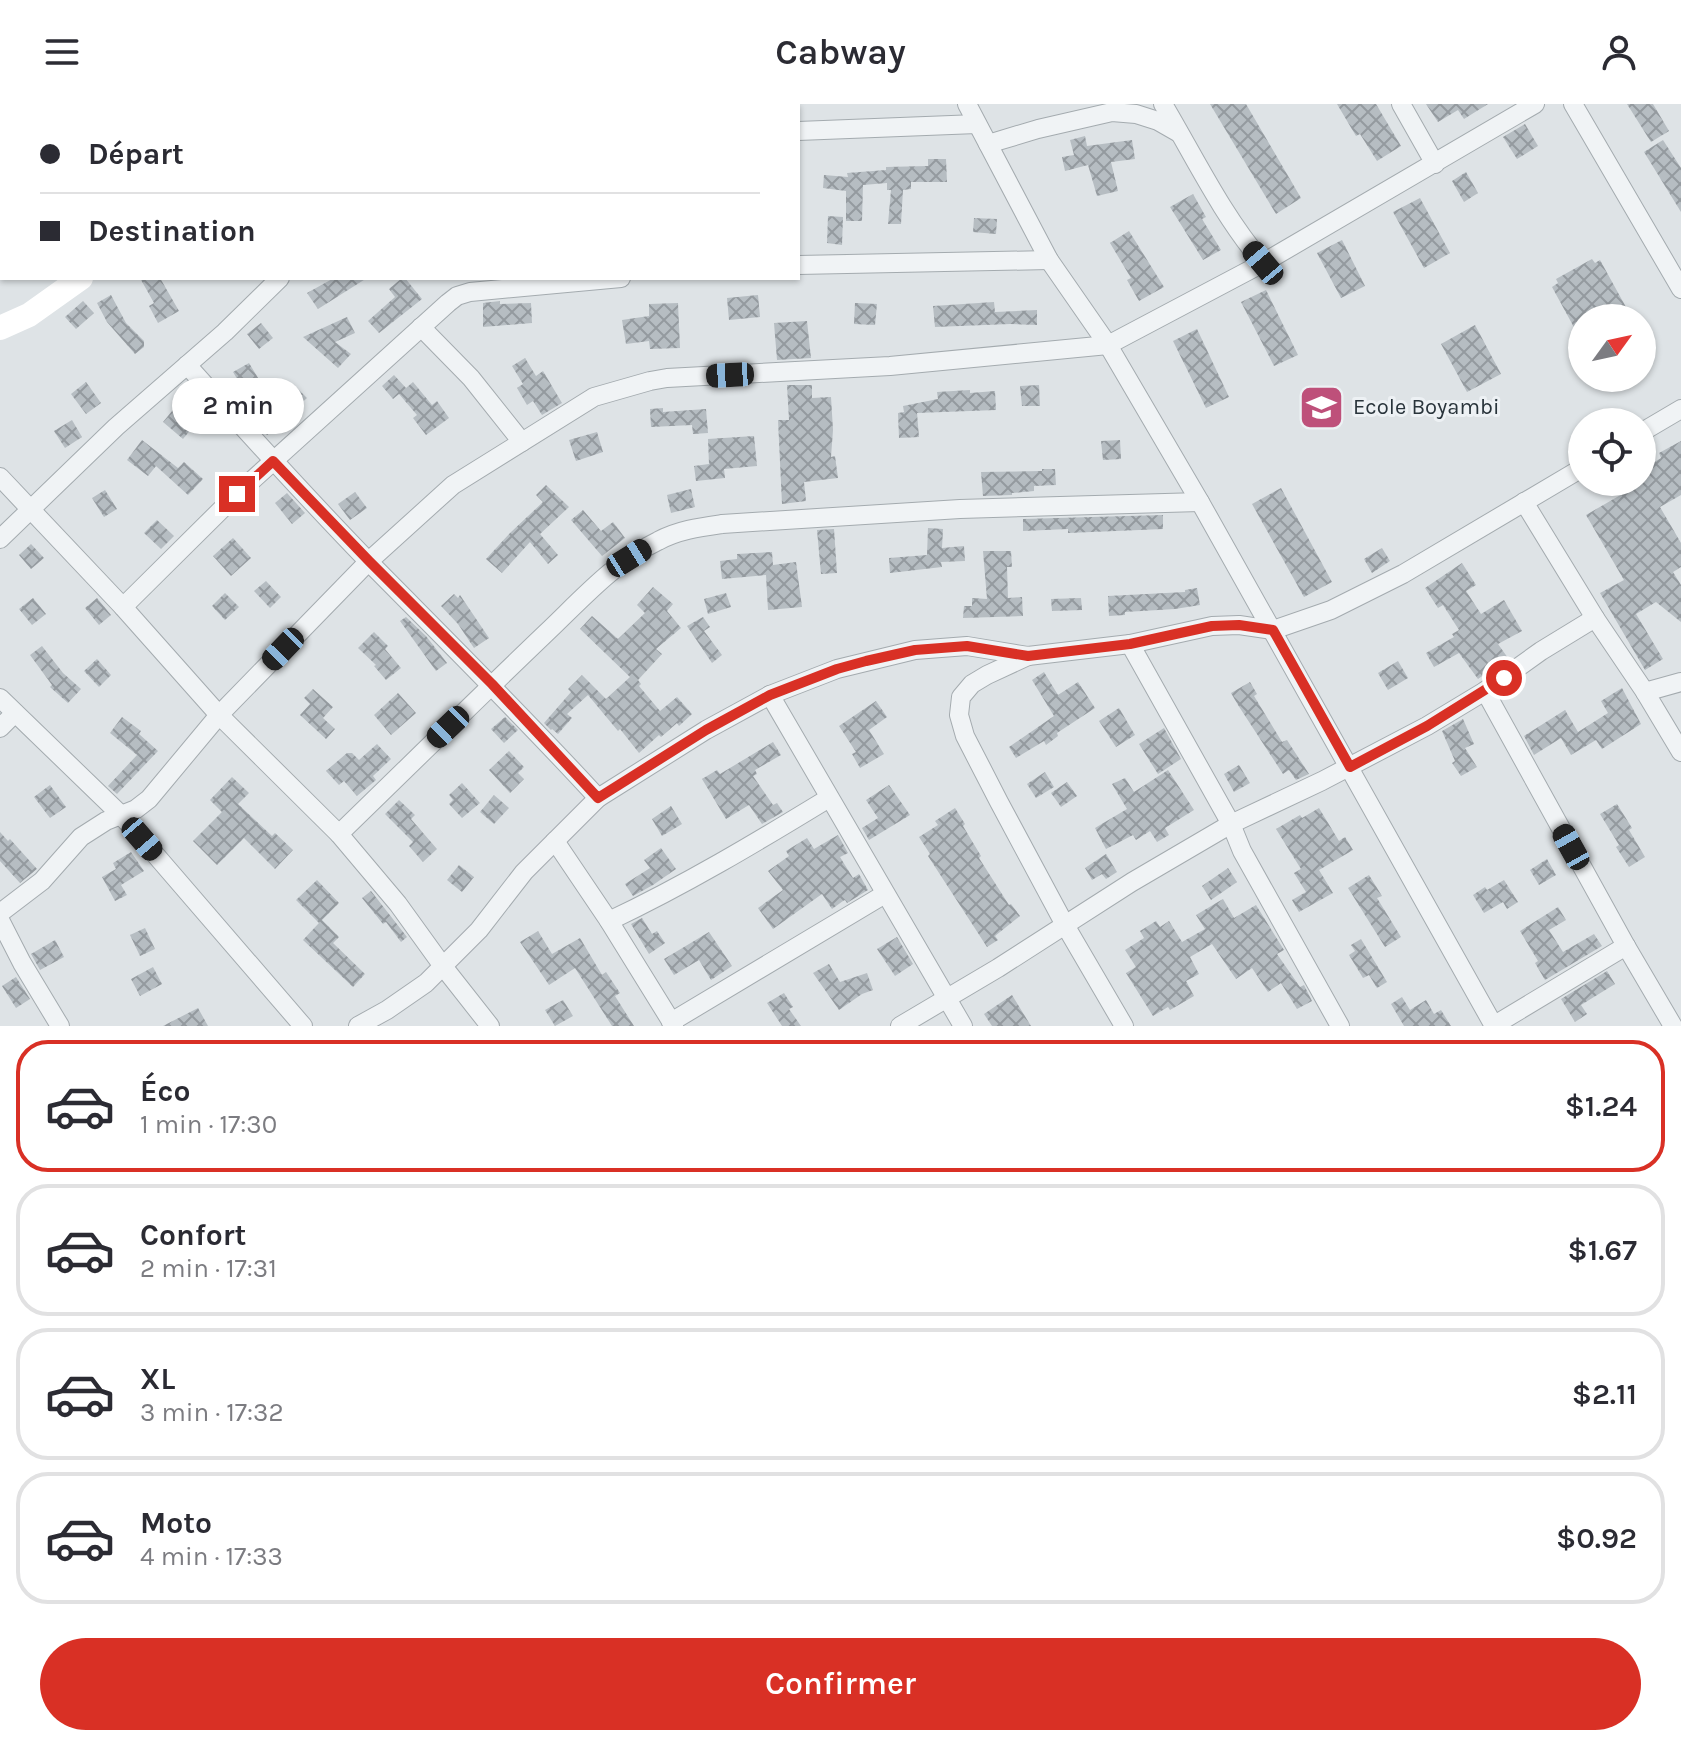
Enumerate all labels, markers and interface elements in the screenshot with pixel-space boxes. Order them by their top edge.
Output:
icon: menu [40,30,84,74]
icon: person [1597,30,1641,74]
text: Cabway [775,31,906,73]
text: Départ [88,136,184,172]
text: Destination [88,213,256,249]
car [1238,237,1288,289]
north arrow [1568,304,1656,392]
map controls [1568,304,1656,496]
car [705,362,755,388]
callout: 2 min [171,378,303,434]
school or university icon: Ecole Boyambi [1298,383,1346,431]
text: 2 min [203,390,273,421]
place label: Ecole Boyambi [1353,394,1500,420]
button: locate [1568,408,1656,496]
route end [219,476,255,512]
car [602,535,656,581]
car [258,623,308,675]
route start [1486,660,1522,696]
car [422,702,474,752]
car [117,813,167,865]
car [1549,820,1593,874]
icon: car [44,1070,116,1142]
text: Éco [140,1073,190,1109]
text: $1.24 [1565,1088,1637,1124]
text: 1 min · 17:30 [140,1109,277,1140]
icon: car [44,1214,116,1286]
text: Confort [140,1217,246,1253]
text: $1.67 [1568,1232,1637,1268]
text: 2 min · 17:31 [140,1253,277,1284]
icon: car [44,1358,116,1430]
text: XL [140,1361,175,1397]
text: $2.11 [1572,1376,1637,1412]
text: 3 min · 17:32 [140,1397,284,1428]
icon: car [44,1502,116,1574]
text: Moto [140,1505,212,1541]
text: $0.92 [1556,1520,1637,1556]
text: 4 min · 17:33 [140,1541,283,1572]
button: Confirmer [40,1638,1641,1730]

